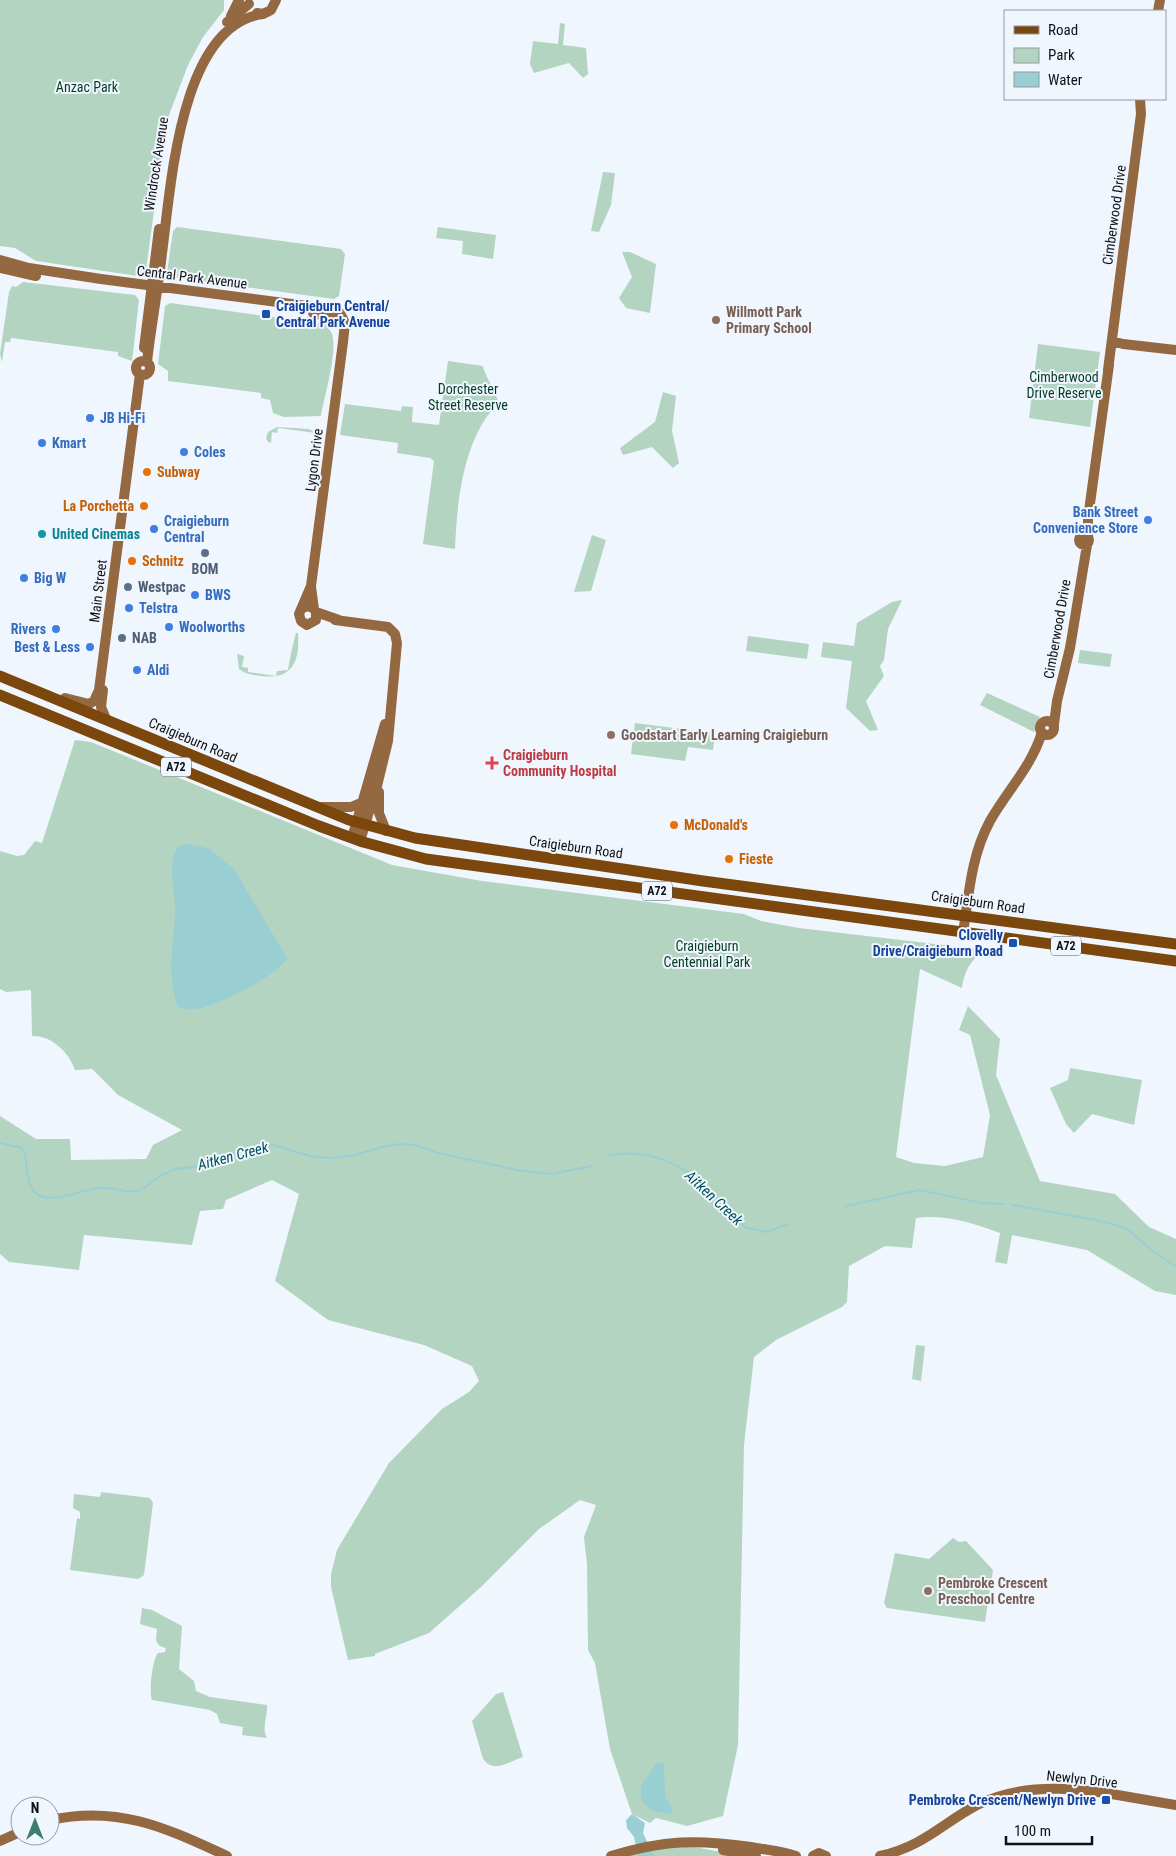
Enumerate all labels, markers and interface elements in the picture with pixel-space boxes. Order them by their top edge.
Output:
legend [1004,10,1166,100]
text: Road [1048,21,1078,39]
text: Park [1048,46,1075,64]
text: Water [1048,71,1083,89]
park label: Anzac Park [56,79,119,95]
street label: Windrock Avenue [141,115,171,212]
street label: Cimberwood Drive [1099,164,1129,266]
street label: Central Park Avenue [136,262,249,292]
place label: Craigieburn Central/ Central Park Avenue [276,298,390,330]
place label: Willmott Park Primary School [726,304,812,336]
marker: Craigieburn Central/ Central Park Avenue [260,308,272,320]
marker: Willmott Park Primary School [710,314,722,326]
park label: Cimberwood Drive Reserve [1027,369,1102,401]
park label: Dorchester Street Reserve [428,381,508,413]
place label: JB Hi-Fi [100,410,145,426]
marker: JB Hi-Fi [84,412,96,424]
street label: Lygon Drive [302,427,326,492]
place label: Kmart [52,435,86,451]
marker: Kmart [36,437,48,449]
place label: Coles [194,444,226,460]
marker: Coles [178,446,190,458]
place label: Subway [157,464,201,480]
marker: Subway [141,466,153,478]
place label: La Porchetta [63,498,134,514]
marker: La Porchetta [138,500,150,512]
place label: Bank Street Convenience Store [1033,504,1138,536]
place label: Craigieburn Central [164,513,229,545]
marker: Bank Street Convenience Store [1142,514,1154,526]
marker: Craigieburn Central [148,523,160,535]
place label: United Cinemas [52,526,140,542]
marker: United Cinemas [36,528,48,540]
marker: BOM [199,547,211,559]
place label: Schnitz [142,553,184,569]
marker: Schnitz [126,555,138,567]
street label: Main Street [86,559,110,623]
place label: BOM [192,561,218,577]
place label: Big W [34,570,67,586]
marker: Big W [18,572,30,584]
street label: Cimberwood Drive [1040,578,1074,680]
place label: Westpac [138,579,186,595]
marker: Westpac [122,581,134,593]
place label: BWS [205,587,231,603]
marker: BWS [189,589,201,601]
place label: Telstra [139,600,178,616]
marker: Telstra [123,602,135,614]
place label: Woolworths [179,619,245,635]
place label: Rivers [11,621,46,637]
marker: Woolworths [163,621,175,633]
marker: Rivers [50,623,62,635]
place label: NAB [132,630,157,646]
marker: NAB [116,632,128,644]
place label: Best & Less [14,639,80,655]
marker: Best & Less [84,641,96,653]
place label: Aldi [147,662,169,678]
marker: Aldi [131,664,143,676]
street label: Craigieburn Road [146,714,240,766]
place label: Goodstart Early Learning Craigieburn [621,727,828,743]
marker: Goodstart Early Learning Craigieburn [605,729,617,741]
place label: Craigieburn Community Hospital [503,747,617,779]
marker: Craigieburn Community Hospital [485,756,499,770]
road number: A72 [161,758,191,776]
place label: McDonald's [684,817,748,833]
marker: McDonald's [668,819,680,831]
street label: Craigieburn Road [528,832,624,862]
place label: Fieste [739,851,774,867]
marker: Fieste [723,853,735,865]
road number: A72 [642,881,672,900]
street label: Craigieburn Road [930,887,1026,917]
place label: Clovelly Drive/Craigieburn Road [873,927,1004,959]
road number: A72 [1051,936,1081,956]
marker: Clovelly Drive/Craigieburn Road [1007,937,1019,949]
park label: Craigieburn Centennial Park [664,938,751,970]
water label: Aitken Creek [195,1138,271,1174]
water label: Aitken Creek [681,1166,747,1230]
place label: Pembroke Crescent Preschool Centre [938,1575,1048,1607]
marker: Pembroke Crescent Preschool Centre [922,1585,934,1597]
street label: Newlyn Drive [1046,1767,1119,1791]
place label: Pembroke Crescent/Newlyn Drive [909,1792,1096,1808]
marker: Pembroke Crescent/Newlyn Drive [1100,1794,1112,1806]
north arrow [10,1796,60,1846]
text: N [31,1800,39,1816]
scale bar [1006,1814,1092,1846]
text: 100 m [1014,1822,1051,1840]

